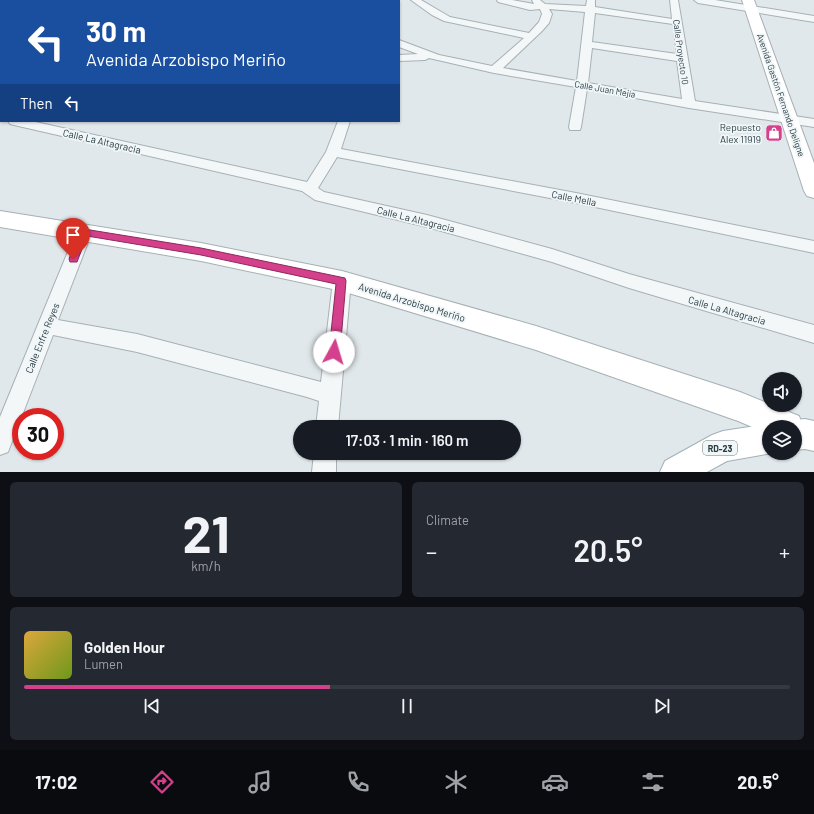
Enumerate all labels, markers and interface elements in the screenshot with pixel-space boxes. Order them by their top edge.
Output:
text: 30 m [86,14,146,48]
icon: left [20,16,72,68]
street label: Calle Proyecto 10 [671,19,691,85]
street label: Avenida Gastón Fernando Deligne [755,32,807,158]
text: Avenida Arzobispo Meriño [86,48,286,70]
street label: Calle Juan Mejía [574,78,636,100]
icon: left [61,92,83,114]
text: Then [20,94,53,112]
place label: Repuesto Alex 11919 [720,121,761,145]
shop icon: Repuesto Alex 11919 [764,123,784,143]
street label: Calle La Altagracia [62,126,142,156]
street label: Calle Mella [551,188,597,208]
street label: Calle La Altagracia [376,204,456,234]
pin [56,218,90,259]
icon: arrive [62,224,84,246]
street label: Avenida Arzobispo Meriño [357,280,467,324]
street label: Calle La Altagracia [687,293,767,327]
street label: Calle Enfre Reyes [22,301,62,375]
position arrow [313,331,355,373]
map controls [762,372,802,460]
button: sound [762,372,802,412]
speed limit sign: 30 [12,408,64,460]
button: layers [762,420,802,460]
text: 17:03 · 1 min · 160 m [345,431,469,449]
road number: RD-23 [703,441,737,455]
text: 21 [182,501,230,563]
text: Climate [426,512,469,528]
text: 20.5° [574,532,643,568]
text: − [426,538,437,564]
text: + [779,538,790,564]
text: km/h [191,558,221,574]
text: Golden Hour [84,638,165,656]
text: Lumen [84,656,123,672]
icon: previous [141,695,163,717]
icon: pause [396,695,418,717]
icon: next [651,695,673,717]
icon: directions [148,768,176,796]
icon: music [246,768,274,796]
icon: phone [344,768,372,796]
icon: climate [442,768,470,796]
icon: car [541,768,569,796]
icon: filters [639,768,667,796]
text: 17:02 [35,771,77,793]
text: 20.5° [737,771,779,793]

